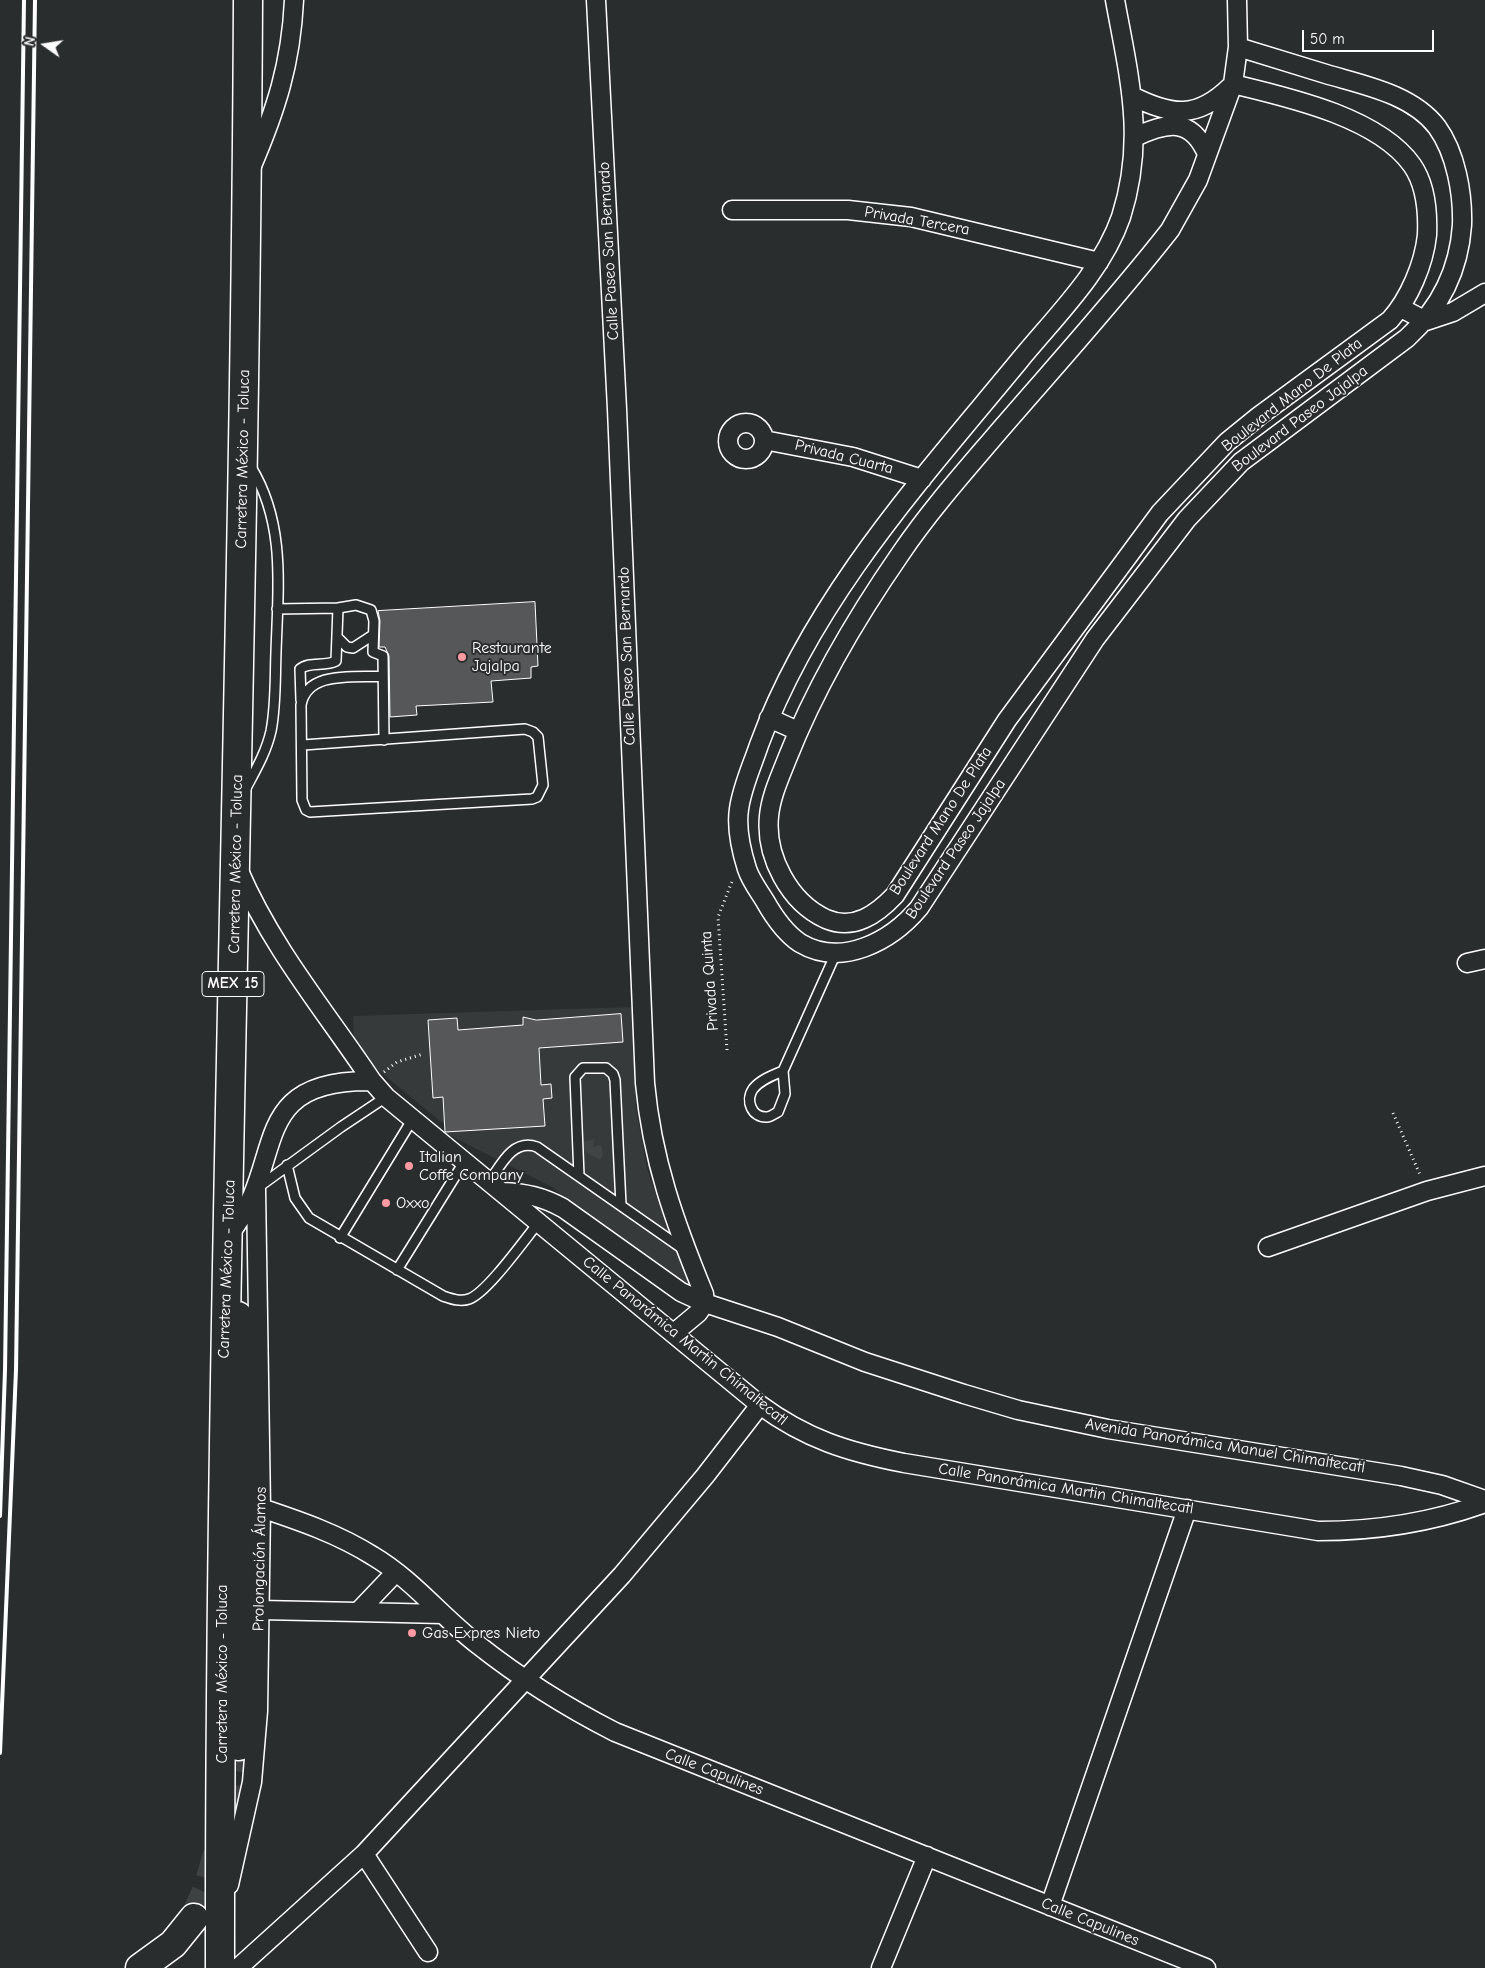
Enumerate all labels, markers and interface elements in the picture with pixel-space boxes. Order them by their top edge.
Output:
north arrow [20,20,70,70]
scale bar [1305,20,1438,52]
text: 50 m [1310,30,1345,48]
text: N [21,35,39,48]
street label: Calle Paseo San Bernardo [595,161,623,341]
street label: Privada Tercera [863,202,971,240]
street label: Boulevard Mano De Plata [1218,334,1366,456]
street label: Boulevard Paseo Jajalpa [1228,362,1372,476]
street label: Carretera México - Toluca [232,369,254,549]
street label: Privada Cuarta [793,436,895,478]
street label: Calle Paseo San Bernardo [614,566,640,746]
place label: Restaurante Jajalpa [472,638,552,676]
marker: Restaurante Jajalpa [456,651,468,663]
street label: Boulevard Mano De Plata [886,743,996,899]
street label: Carretera México - Toluca [225,774,247,954]
street label: Boulevard Paseo Jajalpa [902,775,1010,923]
street label: Privada Quinta [697,930,723,1032]
road number: MEX 15 [202,972,264,996]
place label: Italian Coffe Company [419,1147,523,1185]
marker: Italian Coffe Company [403,1160,415,1172]
street label: Carretera México - Toluca [214,1179,240,1359]
place label: Oxxo [396,1193,430,1213]
marker: Oxxo [380,1197,392,1209]
street label: Calle Panorámica Martin Chimaltecatl [579,1252,791,1430]
street label: Avenida Panorámica Manuel Chimaltecatl [1084,1414,1366,1478]
street label: Calle Panorámica Martin Chimaltecatl [937,1459,1195,1519]
street label: Prolongación Álamos [249,1487,271,1631]
street label: Carretera México - Toluca [212,1584,232,1764]
place label: Gas Expres Nieto [422,1623,540,1643]
marker: Gas Expres Nieto [406,1627,418,1639]
street label: Calle Capulines [662,1744,766,1800]
street label: Calle Capulines [1038,1894,1142,1950]

